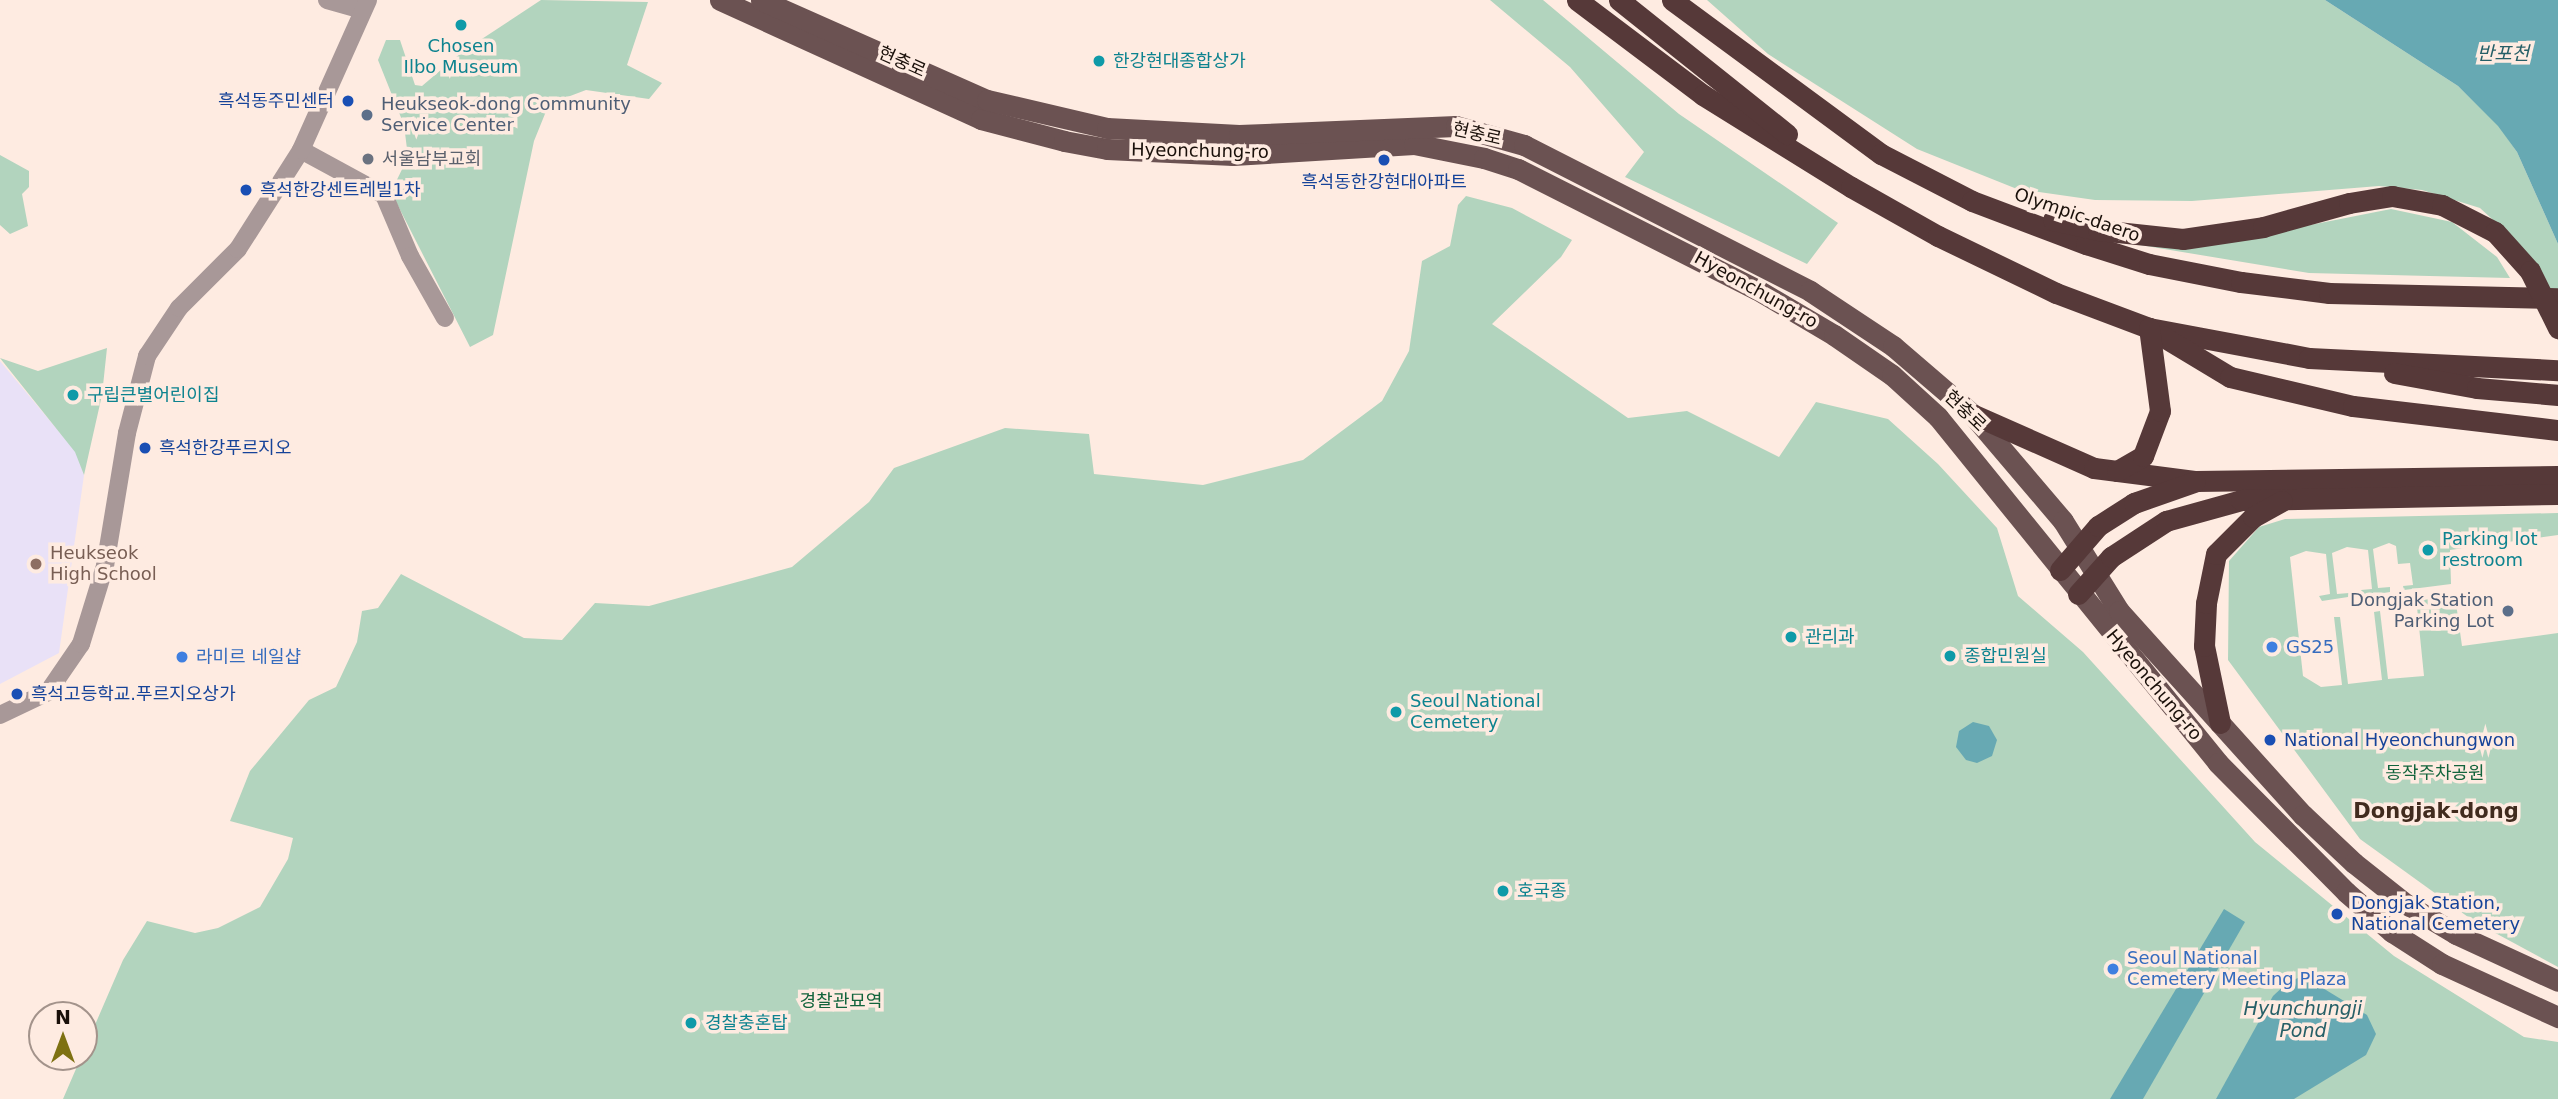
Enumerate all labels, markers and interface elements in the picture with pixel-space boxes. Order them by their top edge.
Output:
marker: Chosen Ilbo Museum [453,17,469,33]
place label: Chosen Ilbo Museum [404,36,518,78]
street label: 현충로 [875,42,929,82]
water label: 반포천 [2477,43,2529,65]
place label: 한강현대종합상가 [1113,50,1245,72]
marker: 한강현대종합상가 [1091,53,1107,69]
place label: 흑석동주민센터 [218,90,334,112]
marker: 흑석동주민센터 [340,93,356,109]
place label: Heukseok-dong Community Service Center [381,94,631,136]
marker: Heukseok-dong Community Service Center [359,107,375,123]
street label: 현충로 [1450,118,1504,150]
street label: Hyeonchung-ro [1131,139,1269,163]
place label: 서울남부교회 [382,148,481,170]
marker: 서울남부교회 [360,151,376,167]
marker: 흑석동한강현대아파트 [1376,152,1392,168]
place label: 흑석동한강현대아파트 [1301,171,1467,193]
place label: 흑석한강센트레빌1차 [260,179,420,201]
marker: 흑석한강센트레빌1차 [238,182,254,198]
street label: Olympic-daero [2011,183,2143,247]
street label: Hyeonchung-ro [1691,247,1821,333]
place label: 구립큰별어린이집 [87,384,219,406]
street label: 현충로 [1940,386,1990,436]
marker: 구립큰별어린이집 [65,387,81,403]
place label: 흑석한강푸르지오 [159,437,291,459]
marker: 흑석한강푸르지오 [137,440,153,456]
place label: Parking lot restroom [2442,529,2538,572]
marker: Parking lot restroom [2420,542,2436,558]
place label: Heukseok High School [50,543,157,586]
marker: Heukseok High School [28,556,44,572]
place label: Dongjak Station Parking Lot [2350,590,2494,632]
marker: Dongjak Station Parking Lot [2500,603,2516,619]
street label: Hyeonchung-ro [2101,625,2207,745]
place label: 관리과 [1805,626,1855,648]
marker: 관리과 [1783,629,1799,645]
place label: GS25 [2286,636,2334,658]
marker: GS25 [2264,639,2280,655]
place label: 종합민원실 [1964,645,2047,667]
place label: 라미르 네일샵 [196,646,301,668]
marker: 종합민원실 [1942,648,1958,664]
marker: 라미르 네일샵 [174,649,190,665]
place label: 흑석고등학교.푸르지오상가 [31,683,235,705]
marker: 흑석고등학교.푸르지오상가 [9,686,25,702]
place label: Seoul National Cemetery [1410,691,1541,734]
marker: Seoul National Cemetery [1388,704,1404,720]
place label: National Hyeonchungwon [2284,729,2515,751]
marker: National Hyeonchungwon [2262,732,2278,748]
park label: 동작주차공원 [2385,762,2485,784]
district label: Dongjak-dong [2353,798,2519,824]
place label: 호국종 [1517,880,1567,902]
marker: 호국종 [1495,883,1511,899]
place label: Dongjak Station, National Cemetery [2351,893,2520,936]
marker: Dongjak Station, National Cemetery [2329,906,2345,922]
place label: Seoul National Cemetery Meeting Plaza [2127,948,2347,990]
marker: Seoul National Cemetery Meeting Plaza [2105,961,2121,977]
park label: 경찰관묘역 [800,990,882,1012]
water label: Hyunchungji Pond [2244,998,2362,1042]
north arrow [28,1001,98,1071]
text: N [55,1006,71,1028]
place label: 경찰충혼탑 [705,1012,788,1034]
marker: 경찰충혼탑 [683,1015,699,1031]

